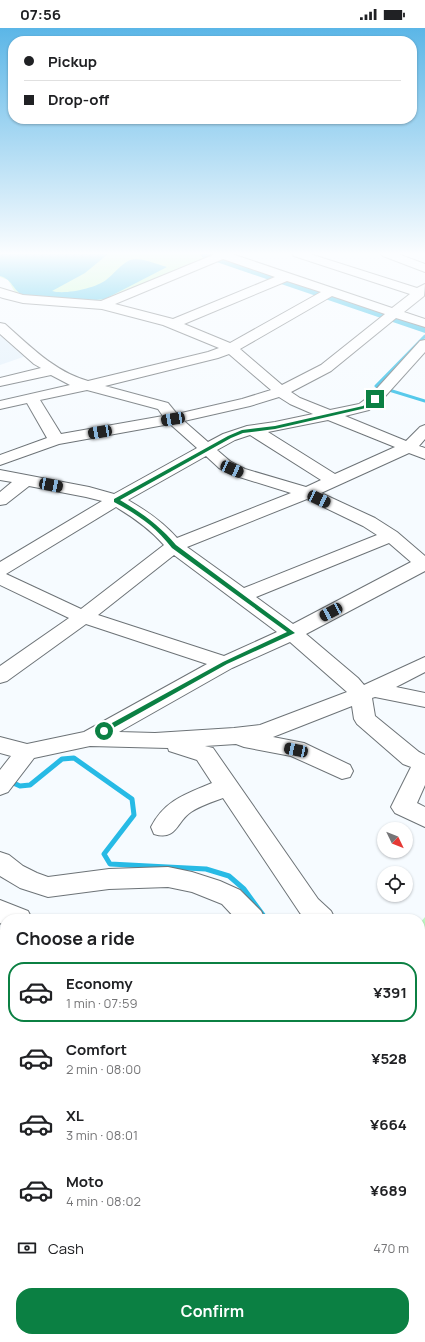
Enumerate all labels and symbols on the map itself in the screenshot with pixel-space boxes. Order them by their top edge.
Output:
route end [366,390,384,408]
car [160,411,186,427]
car [87,424,113,440]
car [219,459,245,479]
car [38,477,64,493]
car [306,488,332,510]
car [318,601,344,623]
route start [95,722,113,740]
car [283,742,309,758]
north arrow [377,822,413,858]

